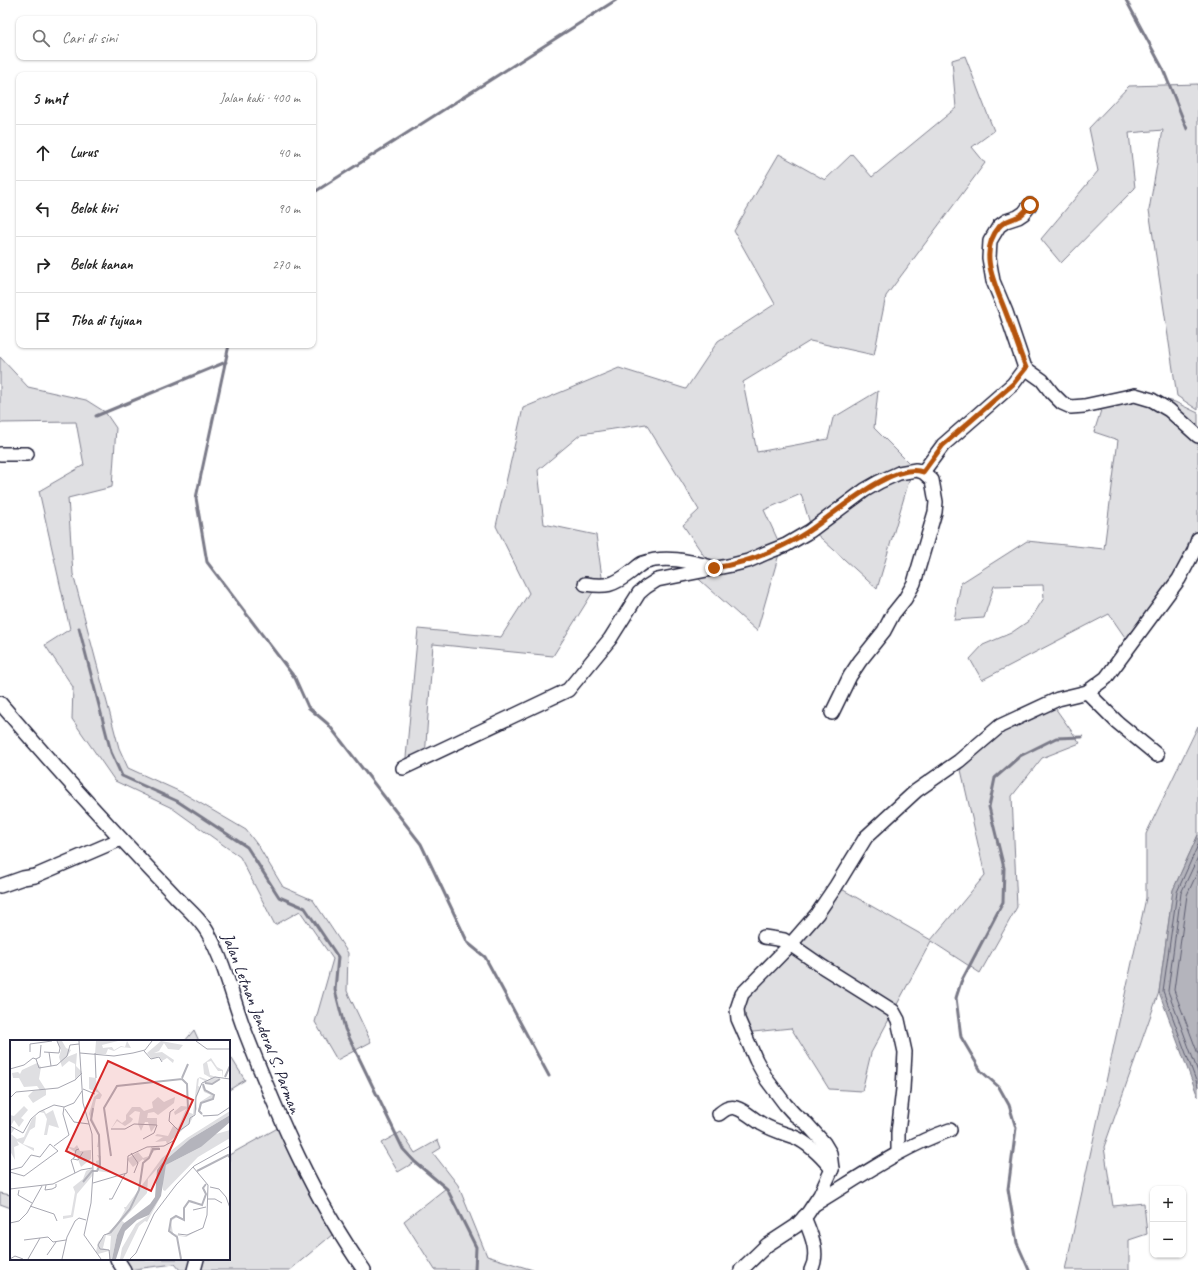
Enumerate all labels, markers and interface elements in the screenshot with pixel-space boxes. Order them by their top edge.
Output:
search box [16,16,316,60]
icon: search [30,27,52,49]
text: Cari di sini [62,29,117,48]
text: 5 mnt [32,88,67,109]
text: Jalan kaki · 400 m [220,90,300,106]
icon: ahead [32,142,54,164]
text: Lurus [70,143,98,162]
text: 40 m [278,145,300,161]
route start [1021,196,1039,214]
icon: left [32,198,54,220]
text: Belok kiri [70,199,117,218]
text: 90 m [278,201,300,217]
icon: right [32,254,54,276]
text: Belok kanan [70,255,133,274]
text: 270 m [272,257,300,273]
icon: arrive [32,310,54,332]
text: Tiba di tujuan [70,311,141,330]
route end [705,559,723,577]
street label: Jalan Letnan Jenderal S. Parman [217,929,306,1118]
inset map [10,1040,230,1260]
map controls [1150,1186,1186,1258]
button: + [1150,1186,1186,1222]
button: − [1150,1222,1186,1258]

